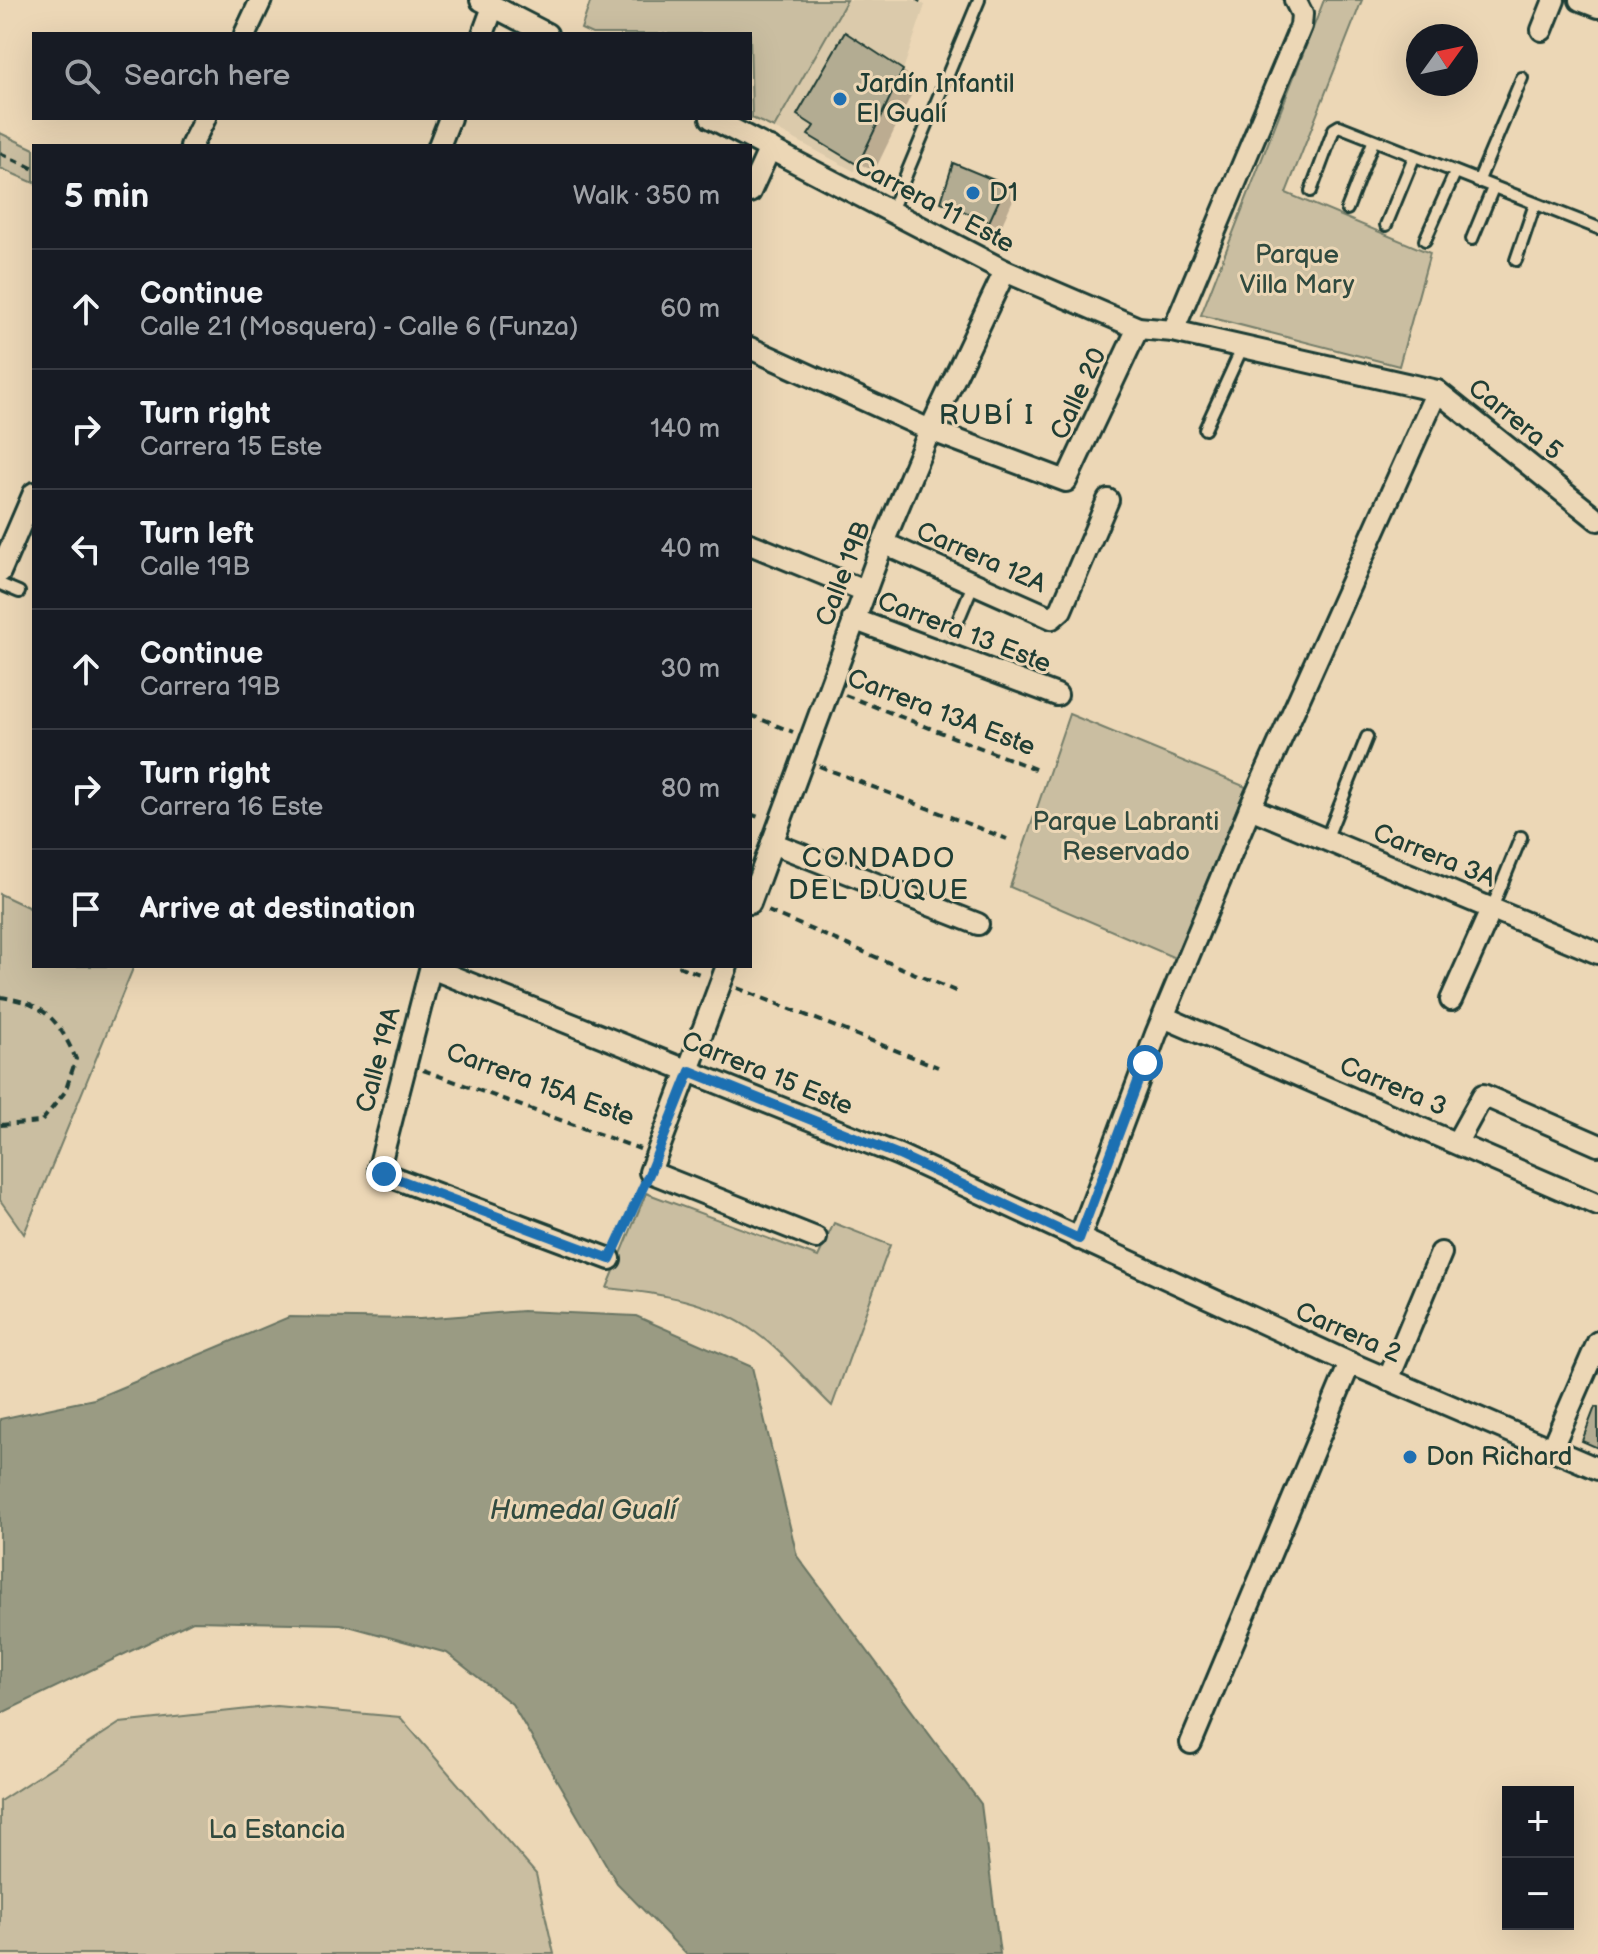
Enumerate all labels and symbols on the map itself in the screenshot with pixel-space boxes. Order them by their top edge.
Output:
north arrow [1406,24,1478,96]
place label: Jardín Infantil El Gualí [856,69,1015,130]
marker: Jardín Infantil El Gualí [831,90,849,108]
street label: Carrera 11 Este [848,150,1020,260]
place label: D1 [989,178,1018,209]
marker: D1 [964,184,982,202]
park label: Parque Villa Mary [1240,240,1355,301]
street label: Calle 20 [1044,343,1114,445]
street label: Carrera 5 [1462,373,1568,467]
district label: RUBÍ I [939,398,1035,432]
street label: Carrera 12A [911,516,1051,600]
street label: Calle 19B [810,517,878,631]
street label: Carrera 13 Este [873,586,1055,680]
street label: Carrera 13A Este [843,663,1039,763]
park label: Parque Labranti Reservado [1033,807,1219,868]
street label: Carrera 3A [1368,817,1500,895]
district label: CONDADO DEL DUQUE [788,842,970,907]
street label: Calle 19A [350,1004,408,1116]
street label: Carrera 15 Este [677,1026,857,1122]
street label: Carrera 15A Este [442,1037,638,1133]
route start [1127,1045,1163,1081]
street label: Carrera 3 [1335,1051,1451,1123]
route end [366,1156,402,1192]
street label: Carrera 2 [1290,1296,1406,1370]
place label: Don Richard [1426,1442,1572,1473]
marker: Don Richard [1401,1448,1419,1466]
water label: Humedal Gualí [490,1494,680,1527]
park label: La Estancia [208,1815,346,1846]

